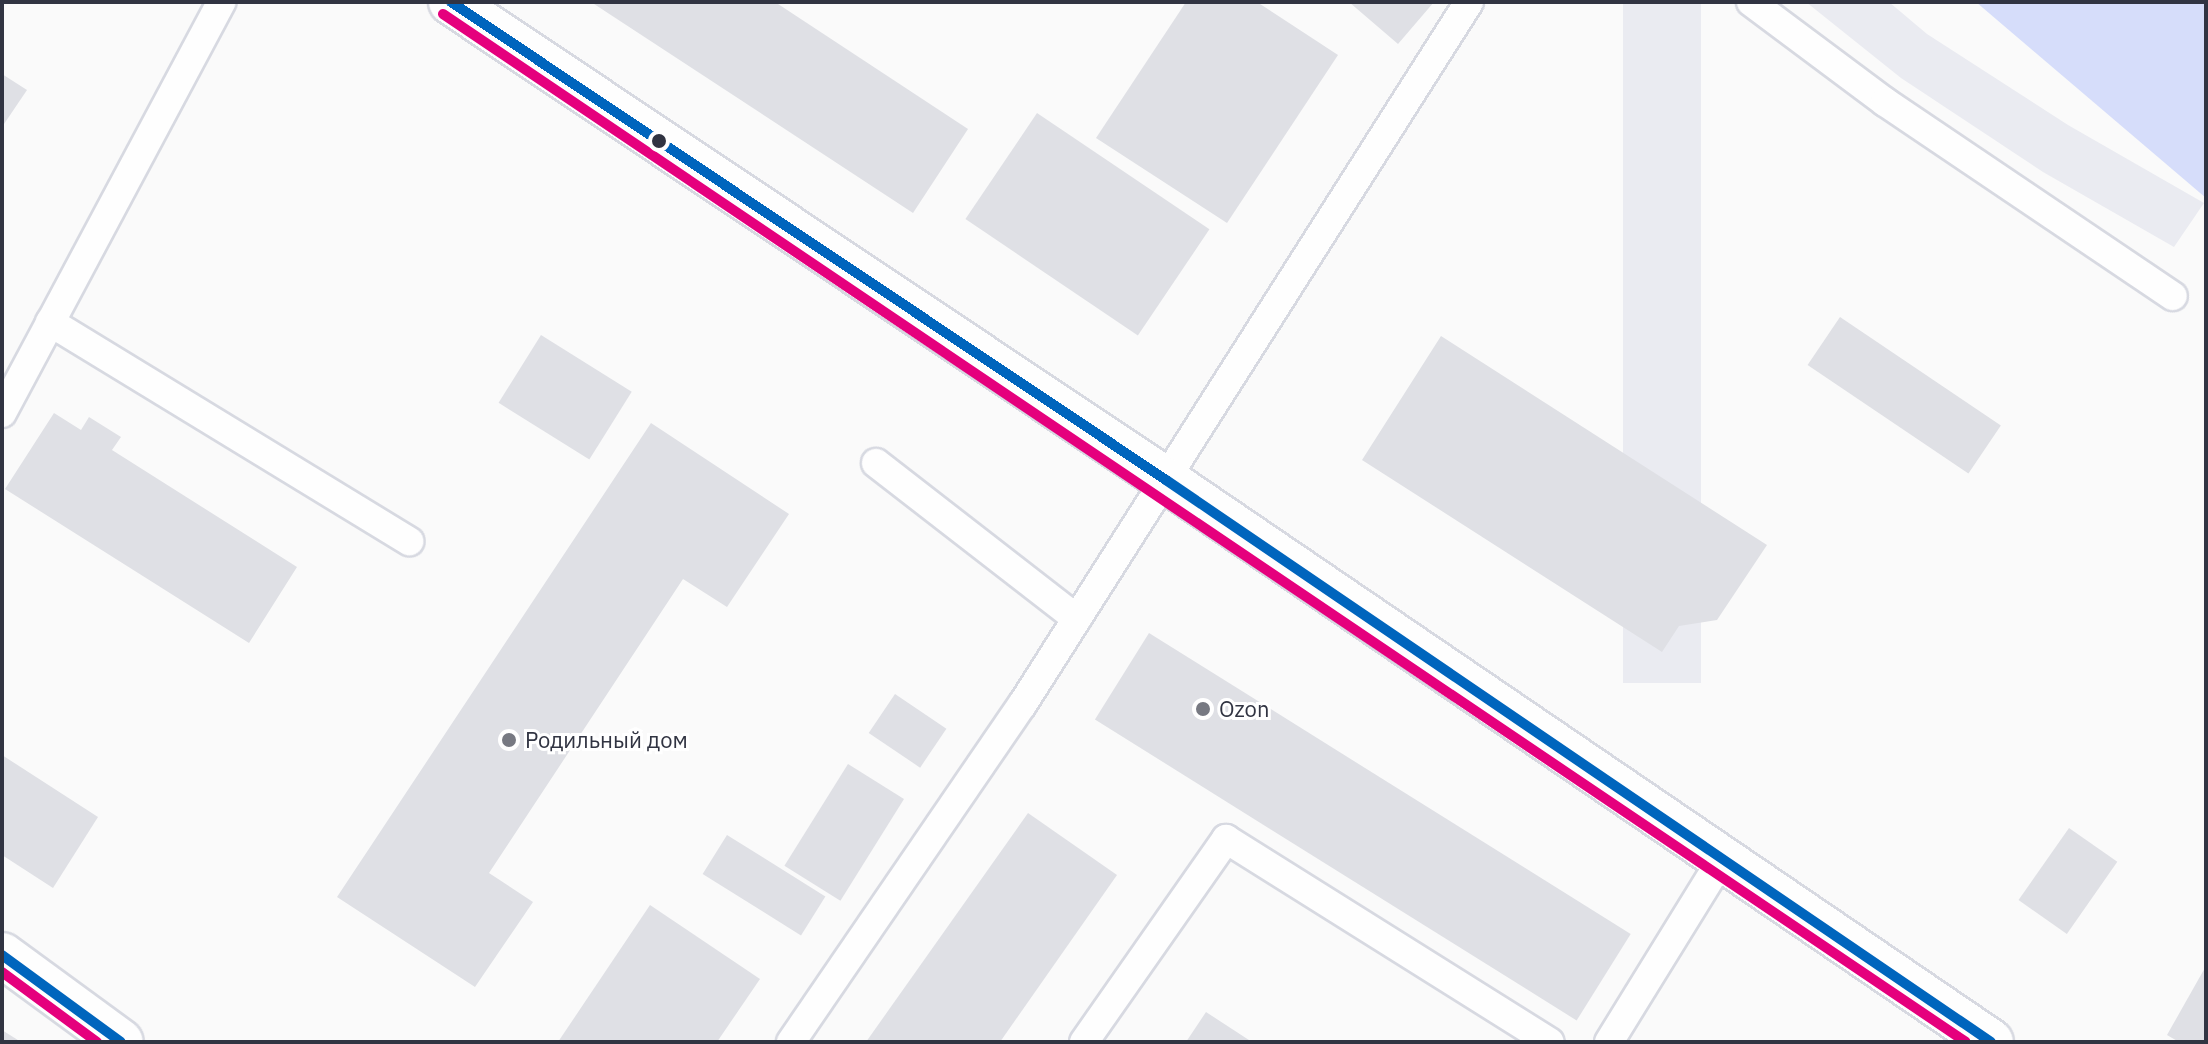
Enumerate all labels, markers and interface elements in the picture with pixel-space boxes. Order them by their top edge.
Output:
unlabelled marker [651,133,667,149]
place label: Ozon [1219,696,1269,722]
marker: Ozon [1194,700,1212,718]
place label: Родильный дом [525,727,688,753]
marker: Родильный дом [500,731,518,749]

